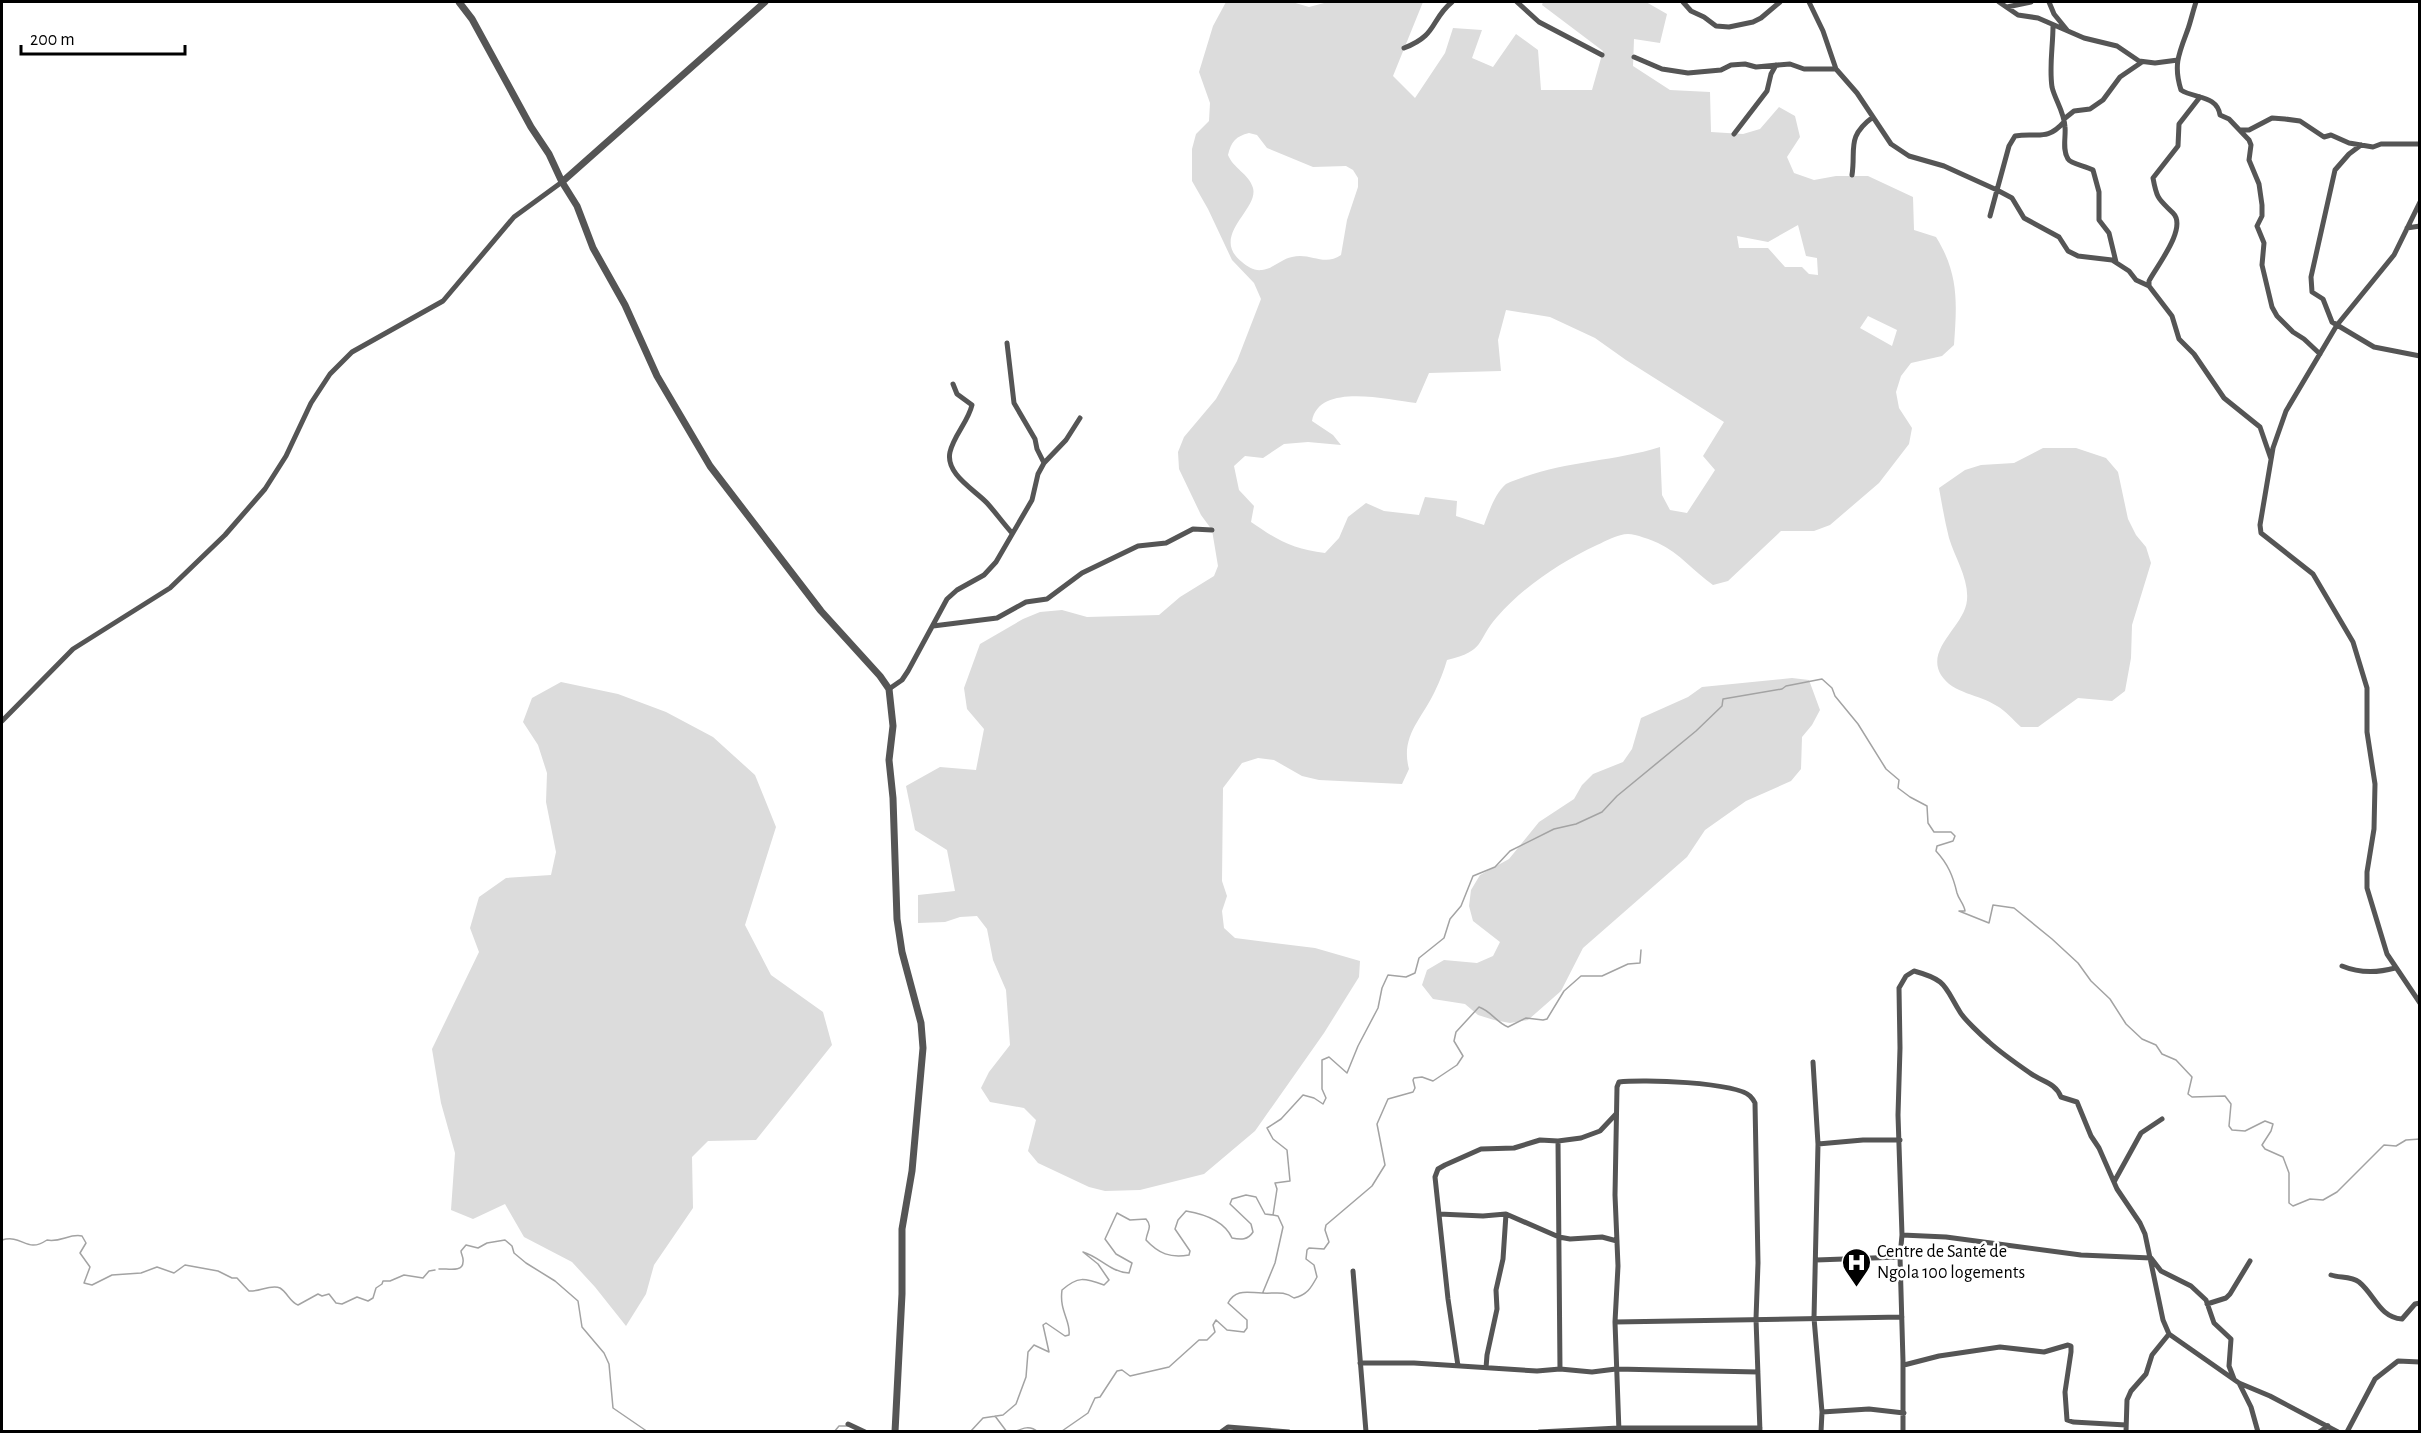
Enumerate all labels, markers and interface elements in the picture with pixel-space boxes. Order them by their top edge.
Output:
scale bar [21,18,184,56]
text: 200 m [30,31,75,49]
place label: Centre de Santé de Ngola 100 logements [1877,1243,2025,1282]
hospital icon: Centre de Santé de Ngola 100 logements [1840,1246,1872,1288]

